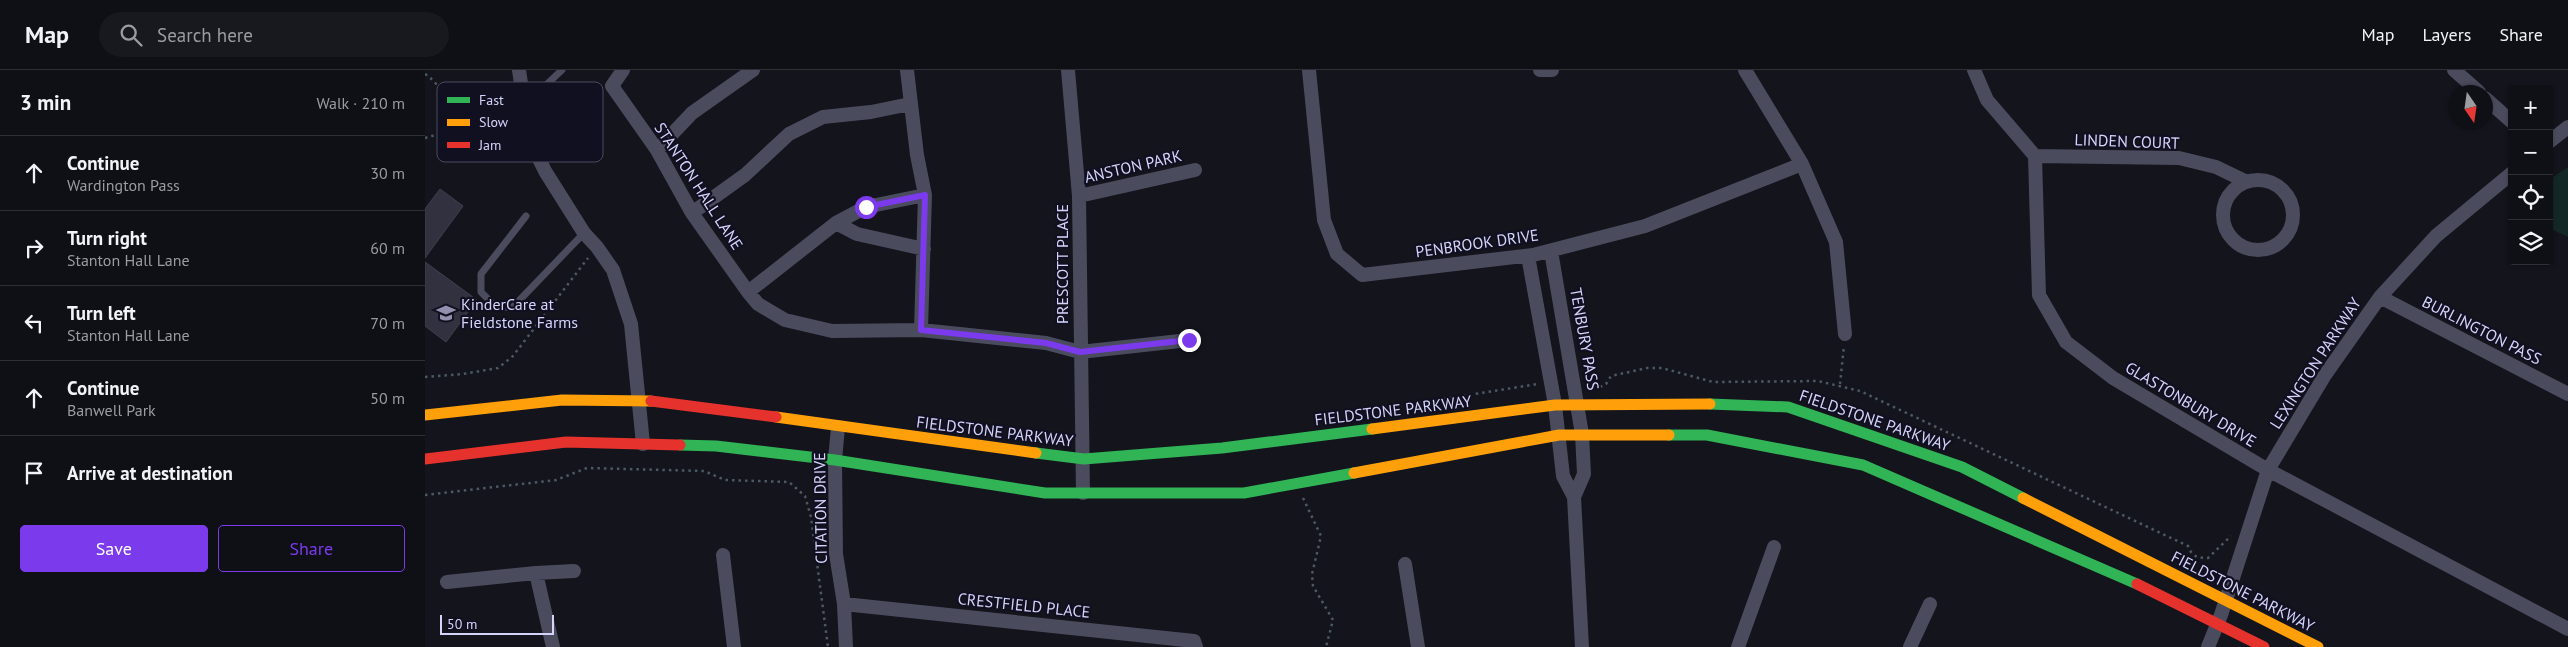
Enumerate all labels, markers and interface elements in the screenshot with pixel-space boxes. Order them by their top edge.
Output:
search box [99,12,449,57]
text: Map [25,19,69,50]
icon: search [117,21,145,49]
text: Search here [157,23,253,47]
text: Map [2362,23,2394,46]
text: Layers [2422,23,2471,46]
text: Share [2499,23,2543,46]
legend [437,82,603,162]
north arrow [2448,85,2493,130]
map controls [2508,85,2553,265]
button: + [2508,85,2553,130]
text: 3 min [20,89,71,116]
text: Fast [479,91,504,109]
text: Walk · 210 m [316,93,405,113]
text: Slow [479,113,509,131]
street label: STANTON HALL LANE [650,119,748,253]
street label: LINDEN COURT [2074,129,2180,153]
button: − [2508,130,2553,175]
text: Jam [478,136,501,154]
street label: ANSTON PARK [1082,145,1184,187]
text: Continue [67,151,139,175]
icon: ahead [20,159,48,187]
text: 30 m [370,163,405,183]
text: Wardington Pass [67,175,180,195]
button: locate [2508,175,2553,220]
route start [855,196,878,219]
street label: PRESCOTT PLACE [1052,204,1072,324]
button: layers [2508,220,2553,265]
street label: PENBROOK DRIVE [1414,224,1540,262]
text: Turn right [67,226,147,250]
icon: right [20,234,48,262]
text: 60 m [370,238,405,258]
text: Stanton Hall Lane [67,250,190,270]
street label: TENBURY PASS [1566,286,1604,392]
street label: BURLINGTON PASS [2419,291,2545,369]
street label: LEXINGTON PARKWAY [2265,293,2365,432]
place label: KinderCare at Fieldstone Farms [461,294,578,332]
text: Turn left [67,301,136,325]
school or university icon: KinderCare at Fieldstone Farms [435,302,457,324]
icon: left [20,309,48,337]
text: 70 m [370,313,405,333]
text: Stanton Hall Lane [67,325,190,345]
route end [1178,329,1201,352]
street label: GLASTONBURY DRIVE [2122,357,2260,451]
text: Continue [67,376,139,400]
icon: ahead [20,384,48,412]
street label: FIELDSTONE PARKWAY [1797,385,1953,455]
text: 50 m [370,388,405,408]
street label: FIELDSTONE PARKWAY [1313,390,1473,430]
text: Banwell Park [67,400,156,420]
street label: FIELDSTONE PARKWAY [915,411,1075,451]
street label: CITATION DRIVE [809,452,831,564]
icon: arrive [20,459,48,487]
text: Arrive at destination [67,461,233,485]
button: Save [20,525,208,572]
button: Share [218,525,405,572]
street label: FIELDSTONE PARKWAY [2168,546,2318,636]
street label: CRESTFIELD PLACE [957,588,1091,622]
scale bar [440,612,554,635]
text: 50 m [447,615,477,633]

